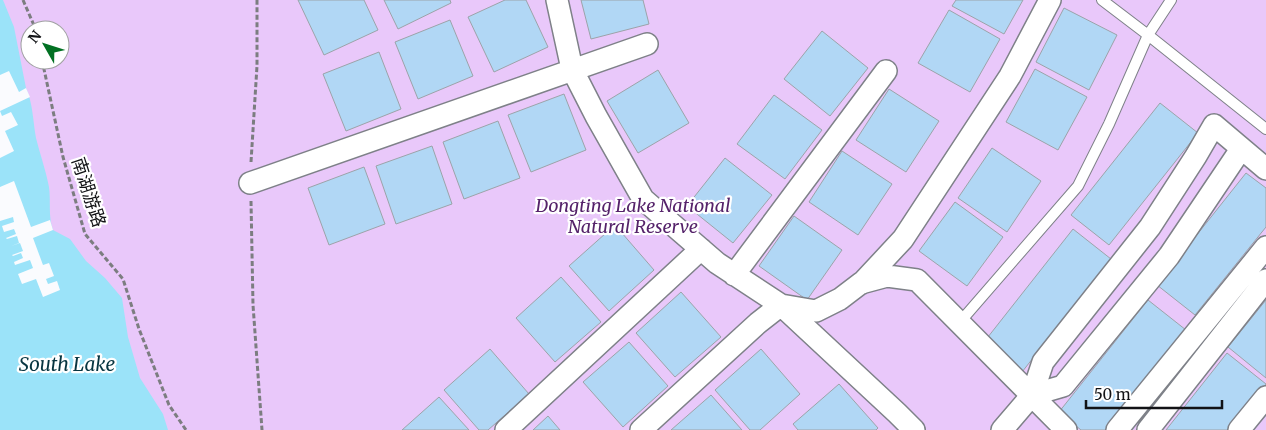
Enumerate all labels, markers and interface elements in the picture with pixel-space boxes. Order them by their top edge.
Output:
north arrow [20,20,70,70]
text: N [24,27,45,47]
street label: 南湖游路 [67,154,111,230]
park label: Dongting Lake National Natural Reserve [534,194,731,238]
water label: South Lake [19,352,116,376]
scale bar [1086,378,1222,410]
text: 50 m [1094,385,1131,404]

